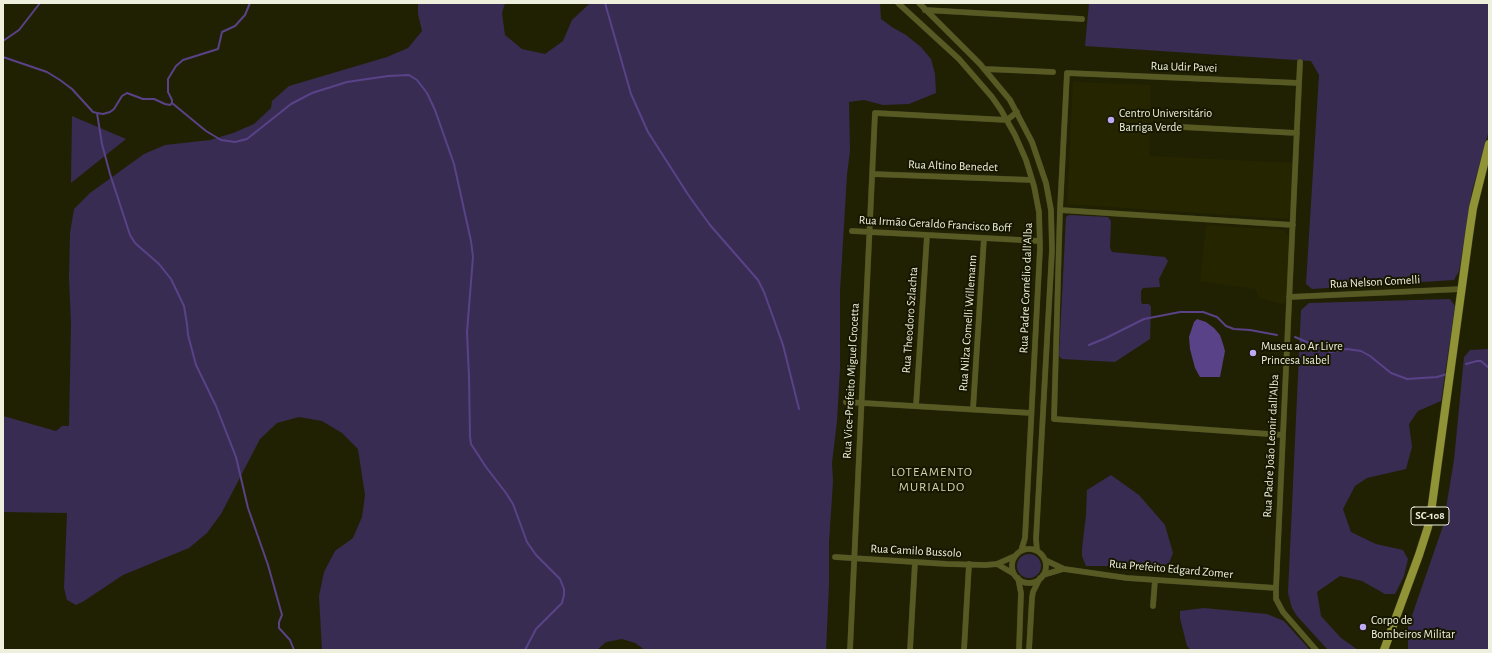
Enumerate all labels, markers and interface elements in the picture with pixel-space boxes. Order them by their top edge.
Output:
street label: Rua Udir Pavei [1150,59,1218,75]
place label: Centro Universitário Barriga Verde [1119,106,1212,134]
marker: Centro Universitário Barriga Verde [1106,115,1116,125]
street label: Rua Altino Benedet [908,157,998,175]
street label: Rua Irmão Geraldo Francisco Boff [858,213,1012,235]
street label: Rua Padre Cornélio dall'Alba [1017,222,1035,354]
street label: Rua Nilza Comelli Willemann [956,254,980,392]
street label: Rua Theodoro Szlachta [899,266,921,374]
street label: Rua Nelson Comelli [1329,272,1421,292]
street label: Rua Vice-Prefeito Miguel Crocetta [840,303,862,459]
place label: Museu ao Ar Livre Princesa Isabel [1261,339,1343,367]
marker: Museu ao Ar Livre Princesa Isabel [1248,348,1258,358]
street label: Rua Padre João Leonir dall'Alba [1260,374,1282,518]
district label: LOTEAMENTO MURIALDO [891,464,973,495]
road number: SC-108 [1411,507,1449,525]
street label: Rua Camilo Bussolo [870,541,962,561]
street label: Rua Prefeito Edgard Zomer [1108,556,1234,582]
place label: Corpo de Bombeiros Militar [1371,613,1455,641]
marker: Corpo de Bombeiros Militar [1358,622,1368,632]

